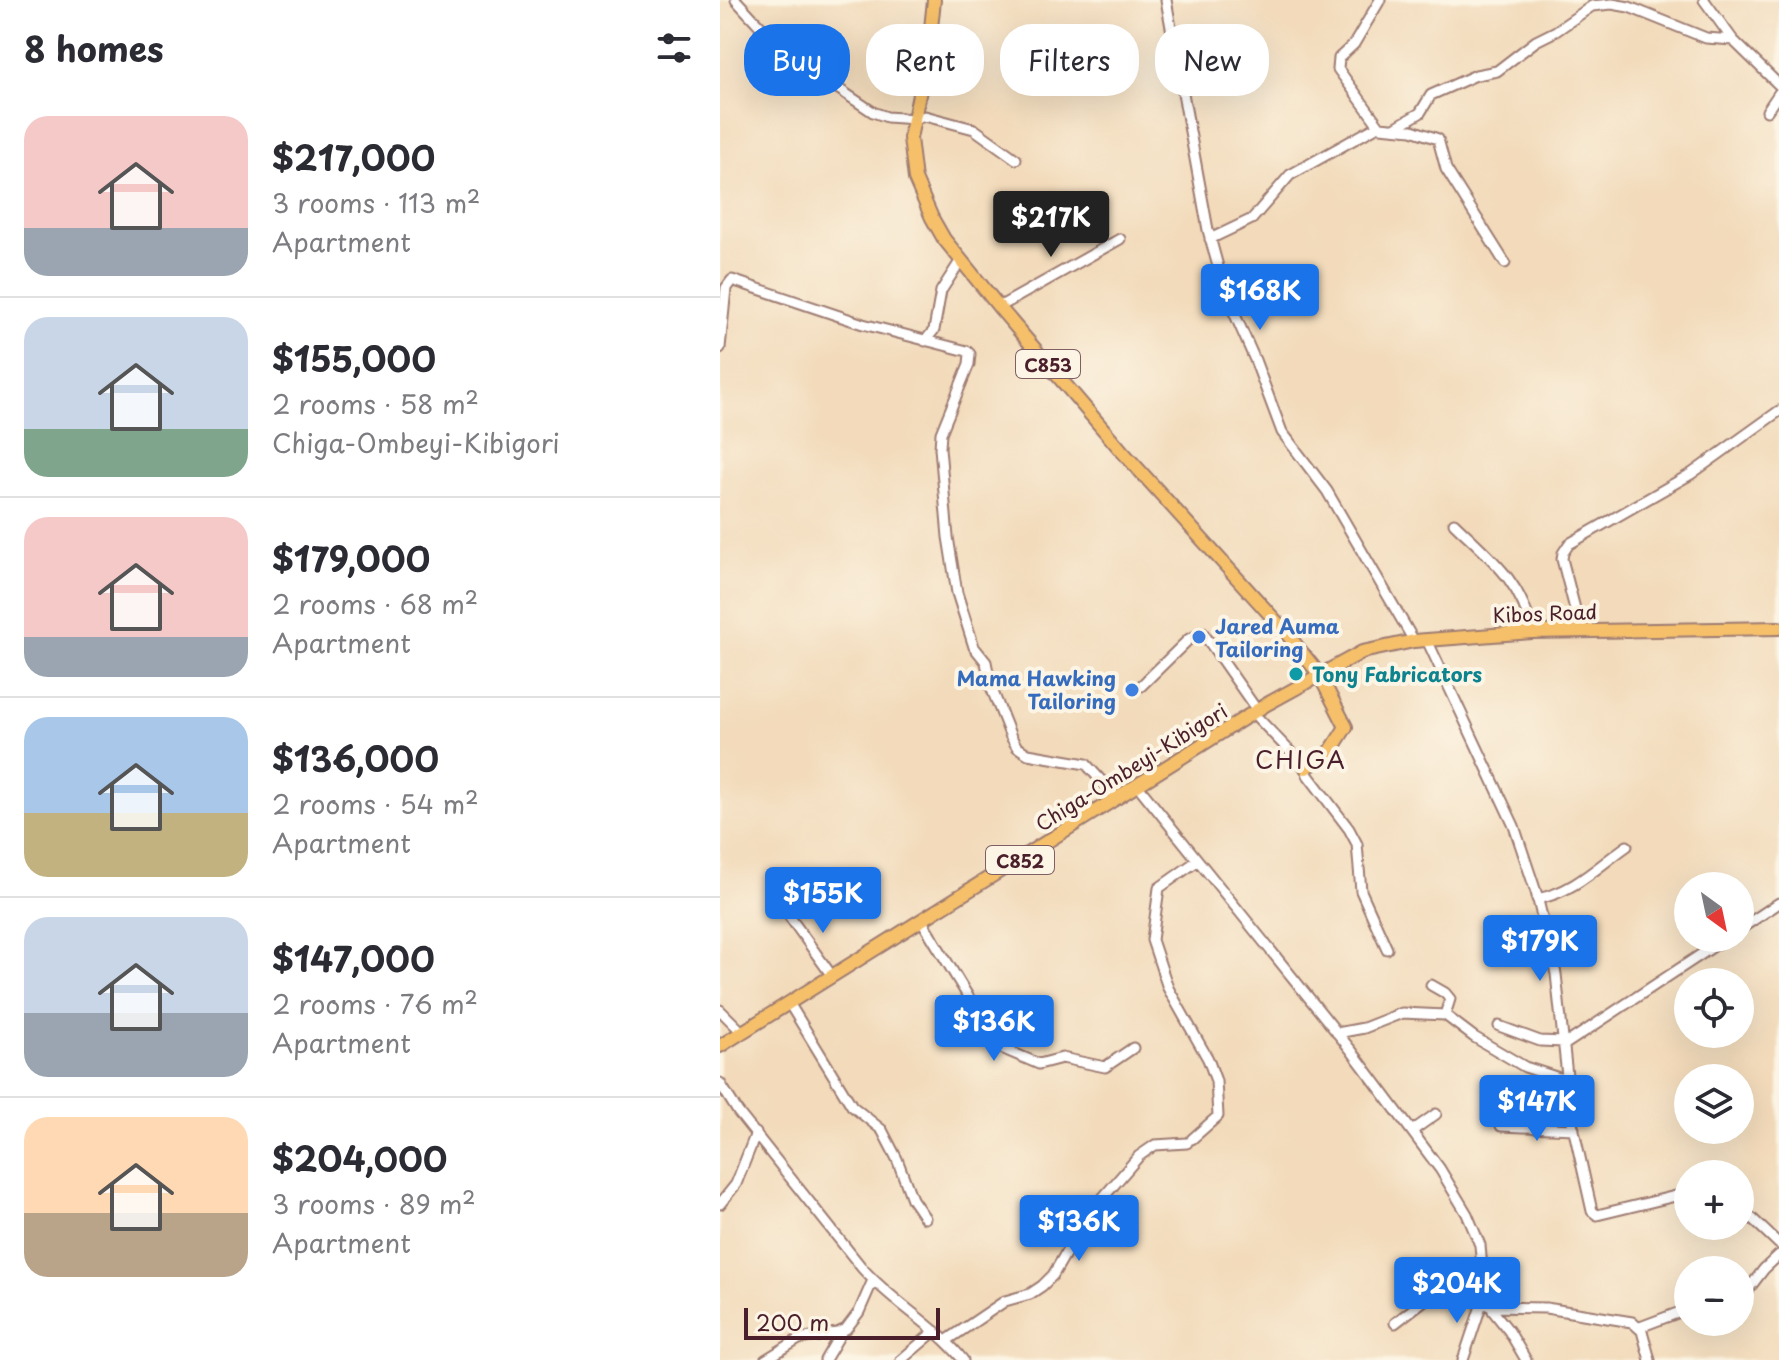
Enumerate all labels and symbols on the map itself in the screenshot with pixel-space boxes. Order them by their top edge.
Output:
pin: $217K [995,191,1107,259]
pin: $168K [1204,264,1316,332]
road number: C853 [1016,350,1080,378]
street label: Kibos Road [1492,596,1598,630]
place label: Jared Auma Tailoring [1215,611,1340,664]
marker: Jared Auma Tailoring [1190,628,1208,646]
place label: Tony Fabricators [1312,659,1482,689]
place label: Mama Hawking Tailoring [957,663,1116,716]
marker: Tony Fabricators [1287,665,1305,683]
marker: Mama Hawking Tailoring [1123,681,1141,699]
street label: Chiga-Ombeyi-Kibigori [1029,696,1233,838]
district label: CHIGA [1255,741,1347,777]
road number: C852 [986,846,1054,874]
pin: $155K [767,867,879,935]
north arrow [1674,872,1754,952]
pin: $179K [1484,915,1596,983]
pin: $136K [938,995,1050,1063]
pin: $147K [1481,1075,1593,1143]
pin: $136K [1023,1195,1135,1263]
pin: $204K [1401,1257,1513,1325]
scale bar [744,1304,940,1340]

